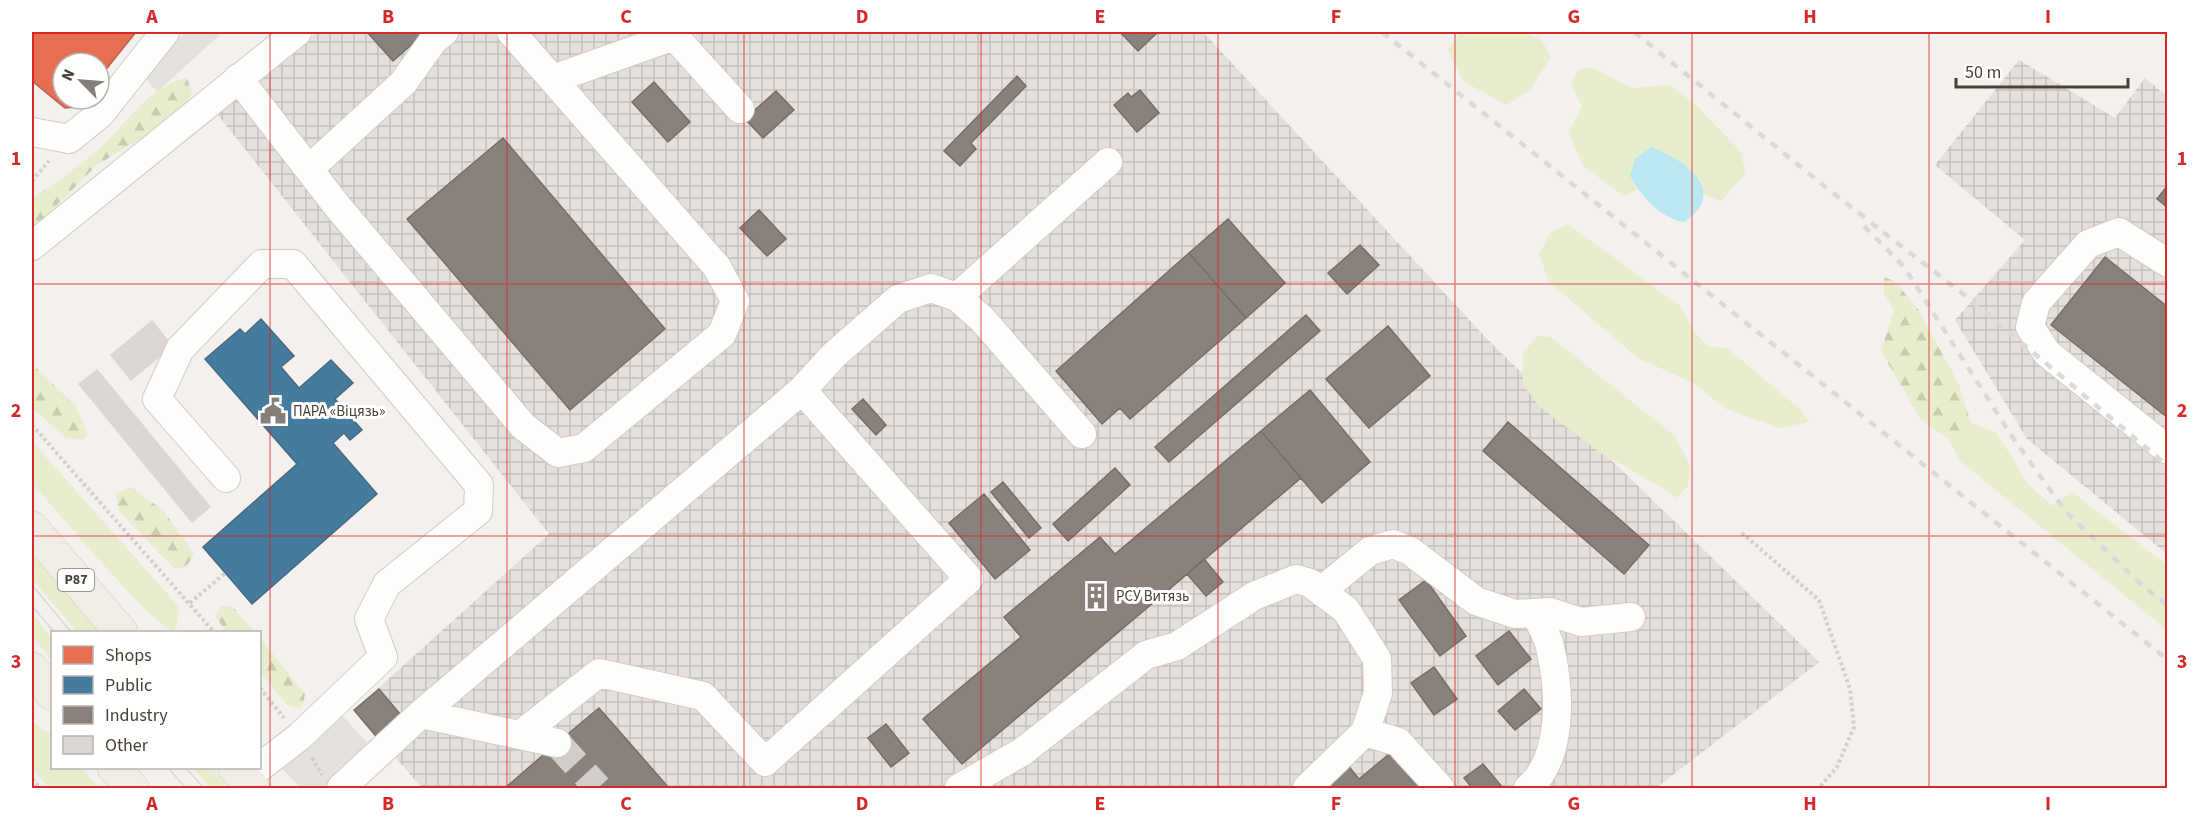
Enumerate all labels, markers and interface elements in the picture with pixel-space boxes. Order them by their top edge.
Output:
text: A [145,3,158,31]
text: B [382,3,394,31]
text: C [620,3,632,31]
text: D [856,3,868,31]
text: E [1095,3,1105,31]
text: F [1331,3,1341,31]
text: G [1568,3,1580,31]
text: H [1803,3,1817,31]
text: I [2045,3,2051,31]
north arrow [51,51,111,111]
scale bar [1956,51,2128,89]
text: 50 m [1965,60,2001,85]
text: N [56,66,81,85]
text: 1 [11,145,21,173]
text: 1 [2177,145,2187,173]
public building icon: ПАРА «Віцязь» [258,396,288,426]
text: 2 [11,397,21,425]
text: 2 [2177,397,2187,425]
place label: ПАРА «Віцязь» [293,401,385,422]
road number: Р87 [58,569,94,591]
building icon: РСУ Витязь [1081,581,1111,611]
place label: РСУ Витязь [1116,586,1189,607]
legend [51,631,261,769]
text: Shops [105,643,152,668]
text: 3 [11,648,21,676]
text: 3 [2177,648,2187,676]
text: Public [105,673,152,698]
text: Industry [105,703,168,728]
text: Other [105,733,149,758]
text: A [145,790,158,818]
text: B [382,790,394,818]
text: C [620,790,632,818]
text: D [856,790,868,818]
text: E [1095,790,1105,818]
text: F [1331,790,1341,818]
text: G [1568,790,1580,818]
text: H [1803,790,1817,818]
text: I [2045,790,2051,818]

